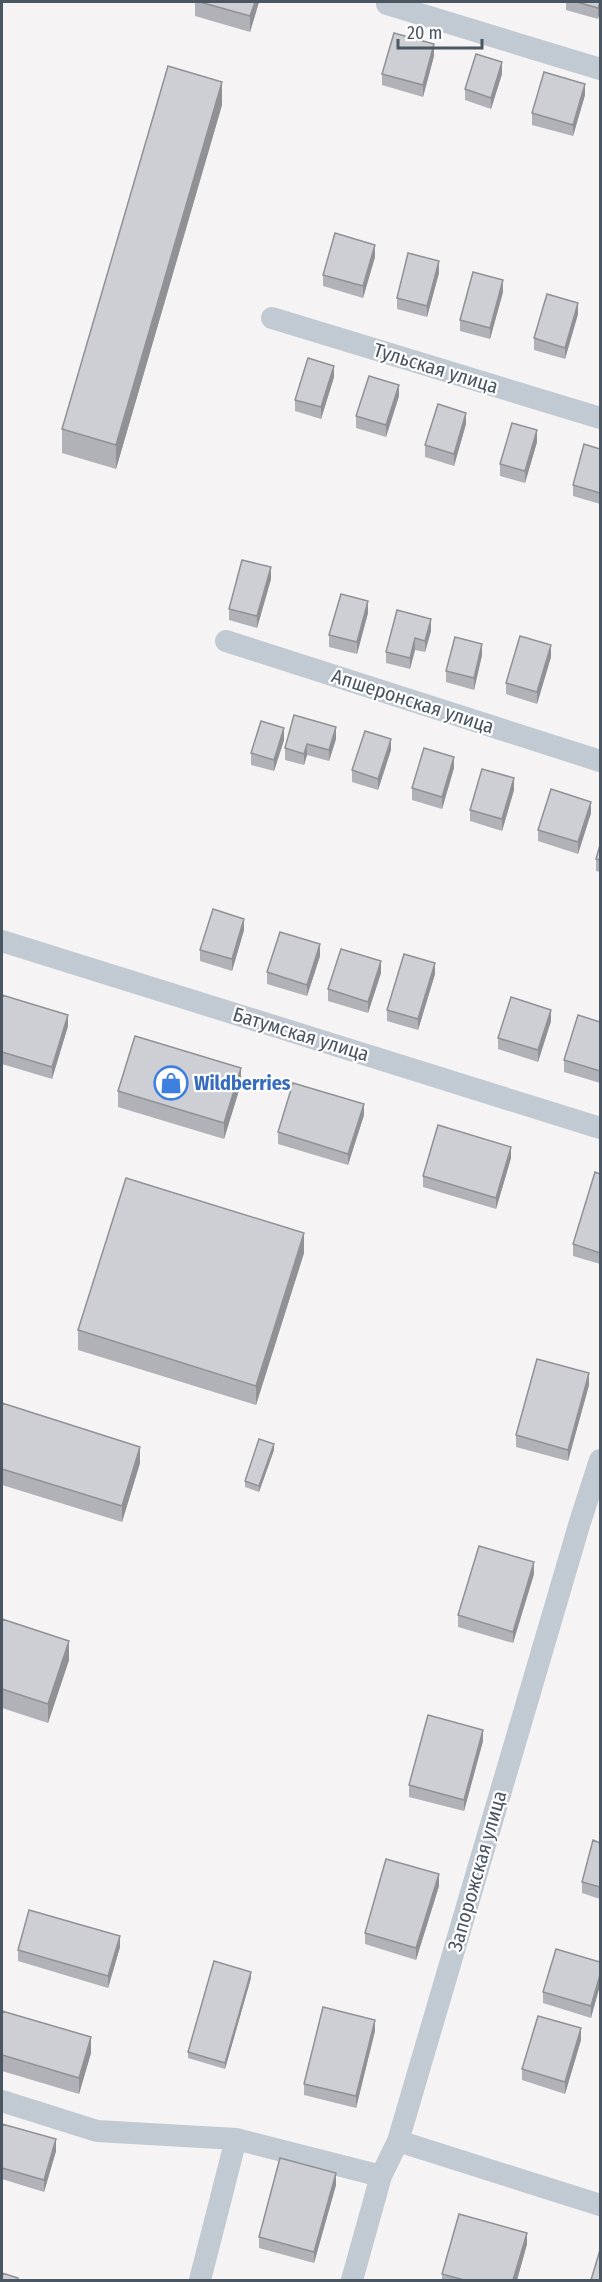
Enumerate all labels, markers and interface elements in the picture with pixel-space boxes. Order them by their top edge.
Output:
scale bar [398,12,482,50]
text: 20 m [407,22,442,44]
street label: Тульская улица [371,338,501,398]
street label: Апшеронская улица [329,663,497,739]
street label: Батумская улица [230,1002,372,1066]
shop icon: Wildberries [153,1065,189,1101]
place label: Wildberries [194,1071,291,1095]
street label: Запорожская улица [443,1788,511,1954]

